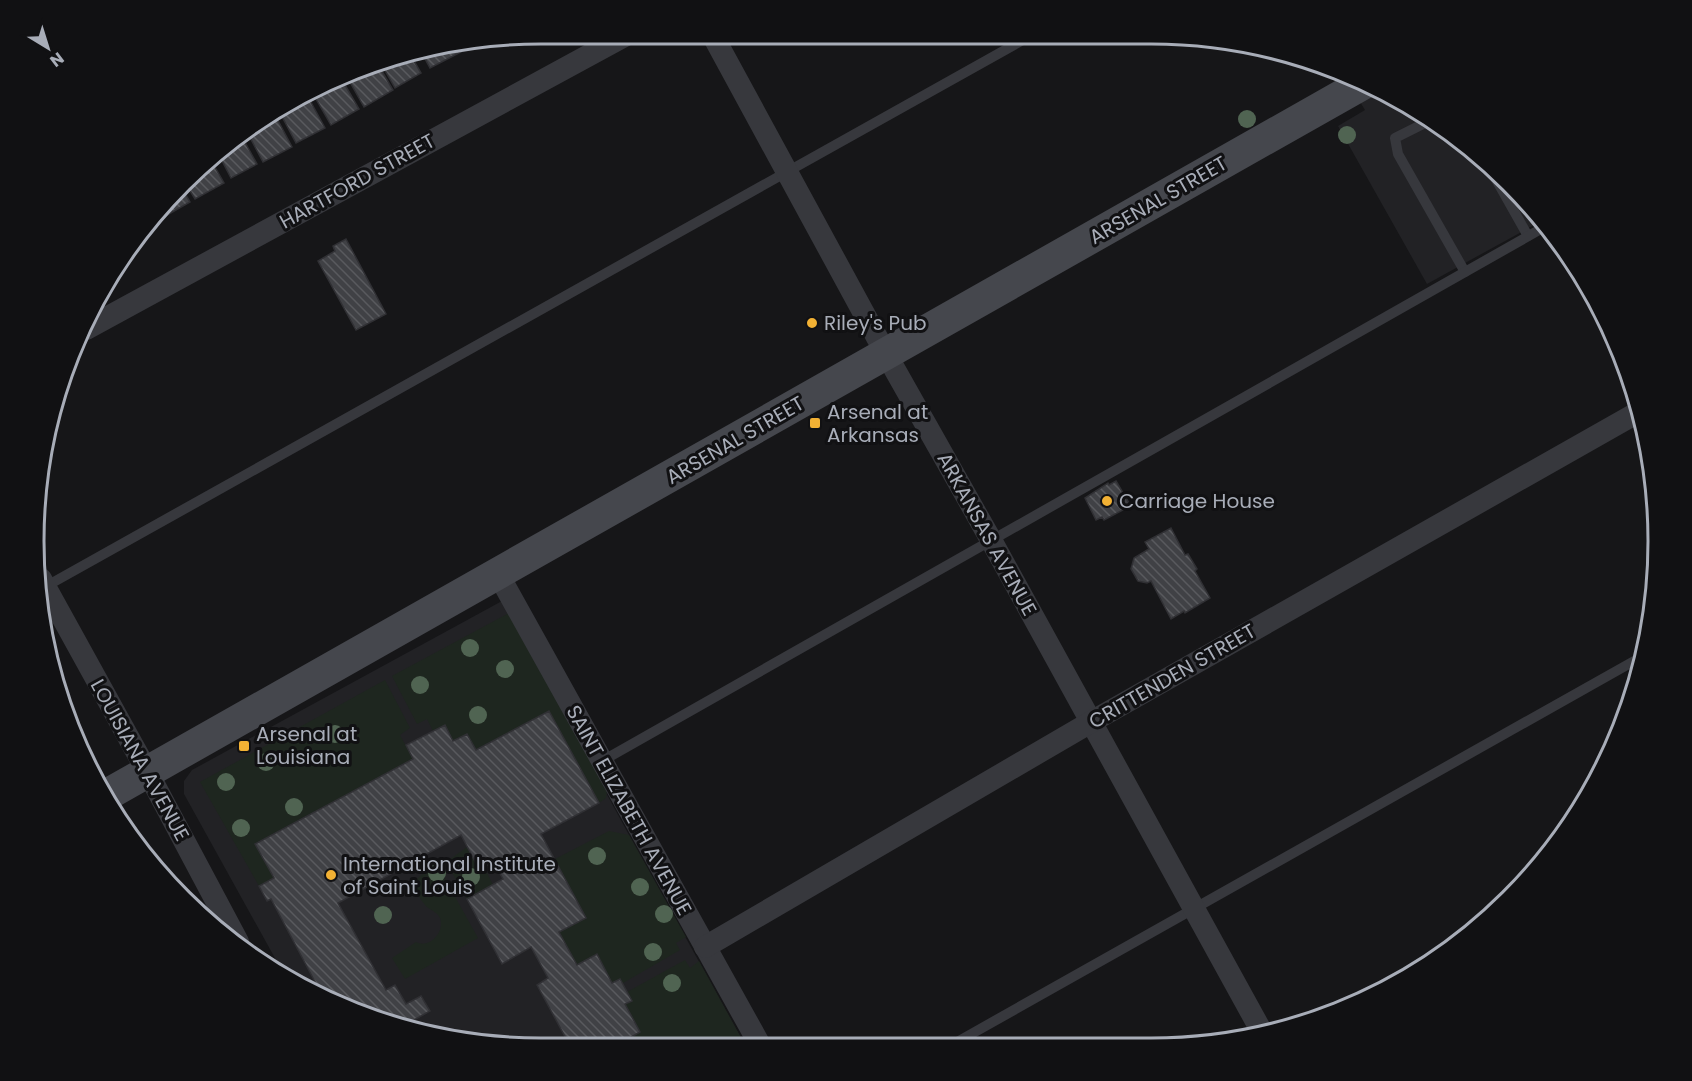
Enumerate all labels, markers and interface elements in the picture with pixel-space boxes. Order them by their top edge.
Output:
north arrow [18,18,78,78]
text: N [45,47,69,72]
street label: HARTFORD STREET [274,127,440,235]
street label: ARSENAL STREET [1084,149,1232,251]
place label: Riley's Pub [824,309,927,337]
marker: Riley's Pub [805,316,819,330]
street label: ARSENAL STREET [661,389,809,491]
place label: Arsenal at Arkansas [827,398,928,449]
marker: Arsenal at Arkansas [808,416,822,430]
street label: ARKANSAS AVENUE [931,447,1043,621]
place label: Carriage House [1119,487,1275,515]
marker: Carriage House [1100,494,1114,508]
street label: CRITTENDEN STREET [1083,617,1261,735]
street label: LOUISIANA AVENUE [84,674,196,846]
street label: SAINT ELIZABETH AVENUE [560,700,698,920]
place label: Arsenal at Louisiana [256,720,357,771]
marker: Arsenal at Louisiana [237,739,251,753]
place label: International Institute of Saint Louis [343,850,556,901]
marker: International Institute of Saint Louis [324,868,338,882]

